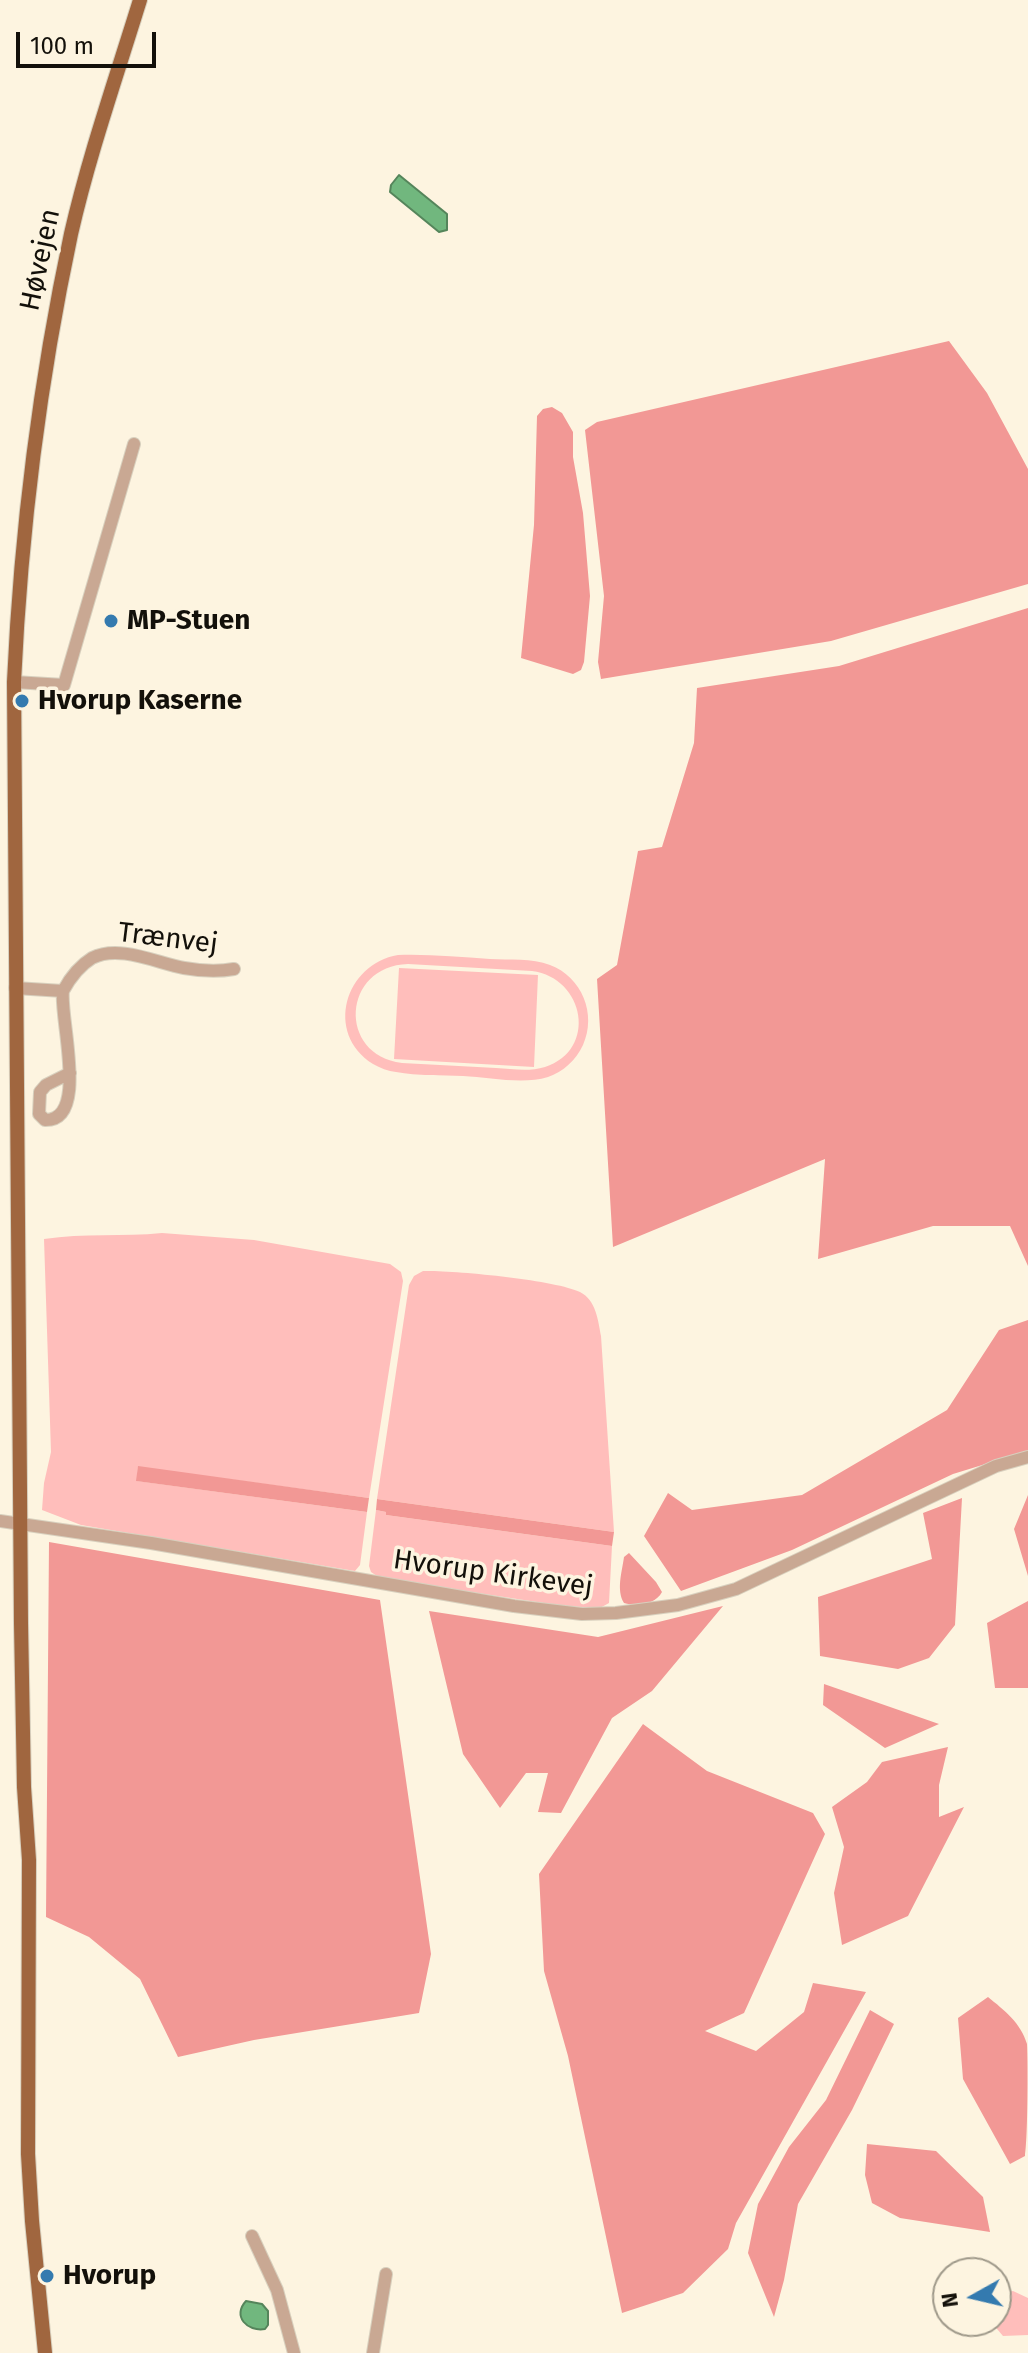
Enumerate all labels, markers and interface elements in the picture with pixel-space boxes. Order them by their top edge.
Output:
scale bar [20,16,160,66]
text: 100 m [30,32,94,60]
street label: Høvejen [14,206,68,314]
place label: MP-Stuen [127,604,250,638]
marker: MP-Stuen [102,612,120,630]
place label: Hvorup Kaserne [38,684,242,718]
marker: Hvorup Kaserne [13,692,31,710]
street label: Trænvej [116,916,220,962]
street label: Hvorup Kirkevej [391,1543,595,1605]
north arrow [932,2257,1012,2337]
place label: Hvorup [63,2259,156,2293]
marker: Hvorup [38,2267,56,2285]
text: N [935,2291,964,2309]

